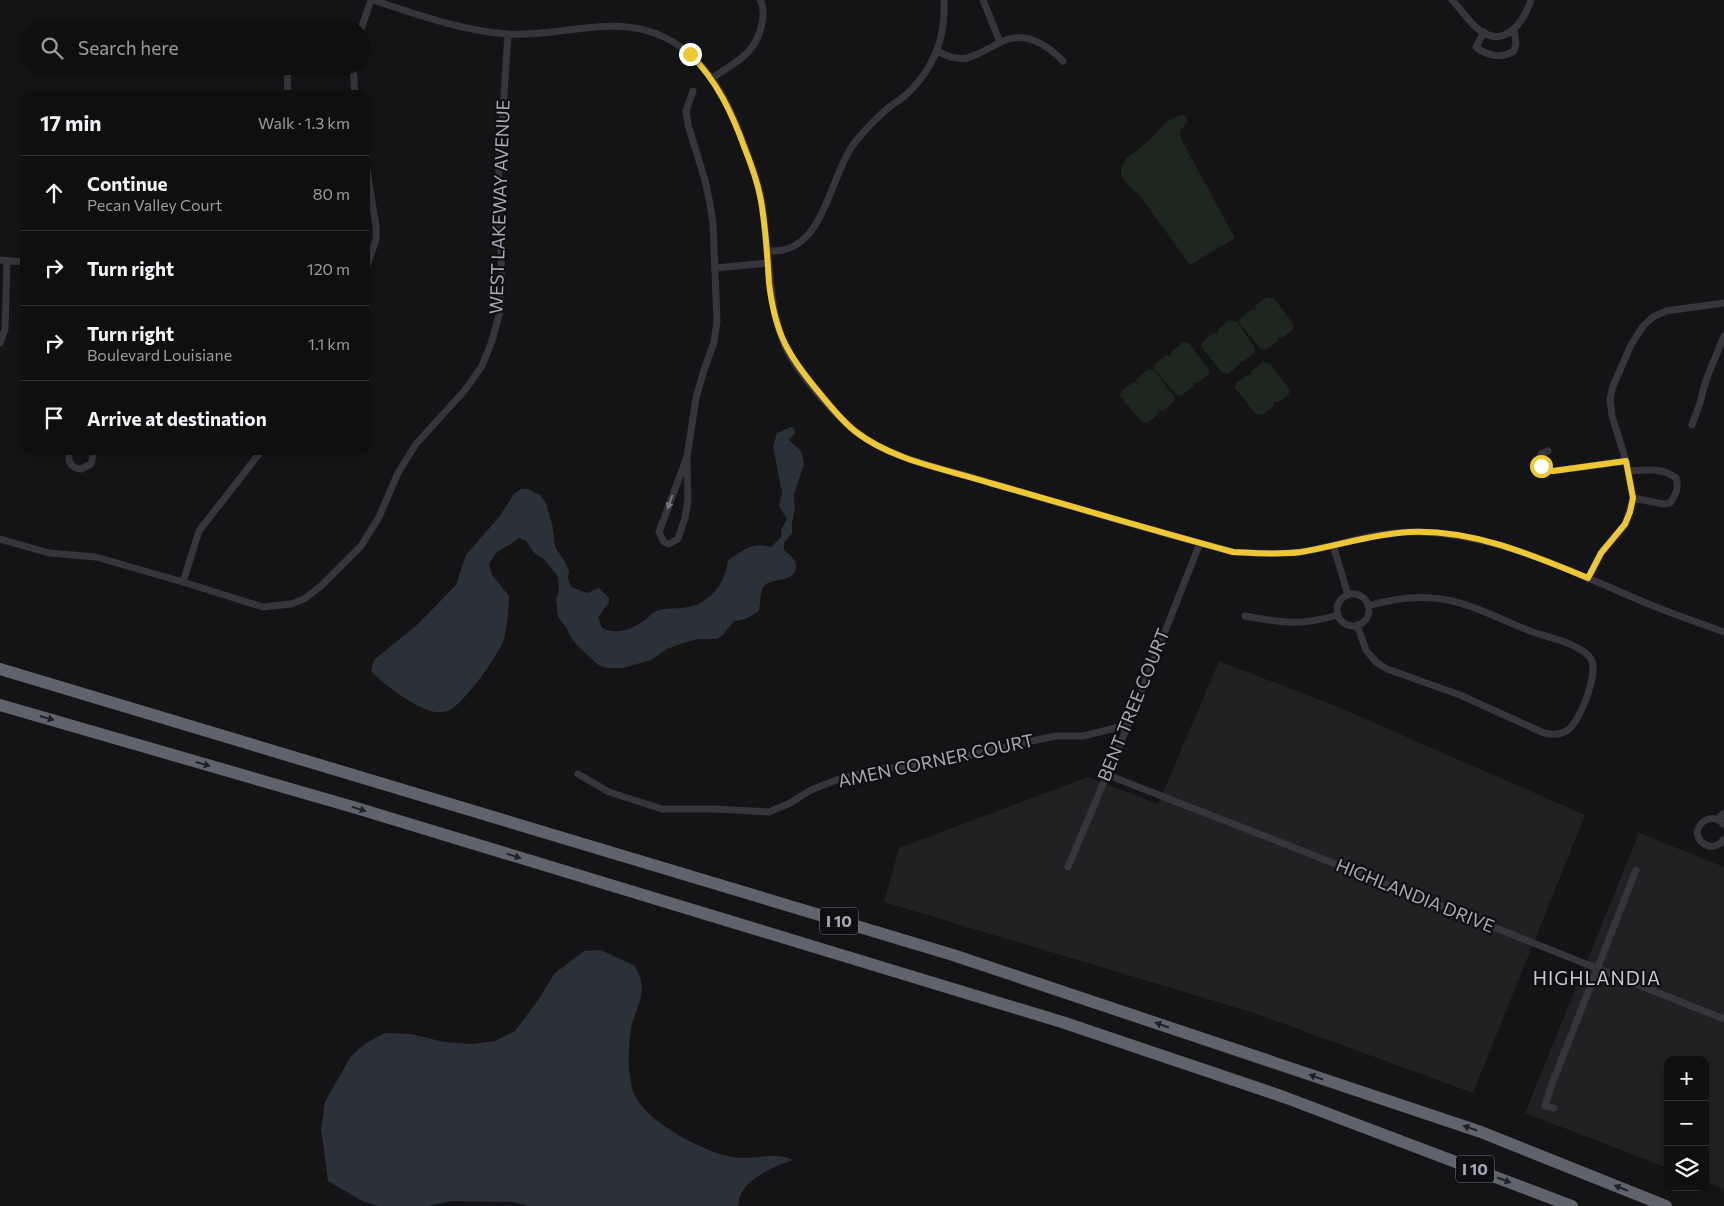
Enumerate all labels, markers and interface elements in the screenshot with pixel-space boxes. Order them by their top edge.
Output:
search box [20,20,370,75]
icon: search [38,34,66,62]
text: Search here [78,36,178,59]
route end [679,43,702,66]
street label: WEST LAKEWAY AVENUE [484,99,514,315]
text: 17 min [40,110,101,135]
text: Walk · 1.3 km [258,113,350,132]
text: Continue [87,172,167,195]
icon: ahead [40,179,68,207]
text: 80 m [313,184,350,203]
text: Pecan Valley Court [87,195,222,214]
icon: right [40,254,68,282]
text: Turn right [87,257,174,280]
text: 120 m [307,259,350,278]
text: Turn right [87,322,174,345]
icon: right [40,329,68,357]
text: 1.1 km [308,334,350,353]
text: Boulevard Louisiane [87,345,232,364]
icon: arrive [40,404,68,432]
text: Arrive at destination [87,407,267,430]
route start [1530,455,1553,478]
one-way arrow [666,495,673,510]
street label: BENT TREE COURT [1092,625,1174,784]
one-way arrow [39,715,54,723]
street label: AMEN CORNER COURT [836,729,1036,792]
one-way arrow [195,760,210,768]
one-way arrow [351,806,366,814]
one-way arrow [507,853,522,861]
street label: HIGHLANDIA DRIVE [1333,853,1498,937]
road number: I 10 [820,908,858,934]
district label: HIGHLANDIA [1533,966,1661,989]
one-way arrow [1154,1021,1169,1029]
map controls [1664,1056,1709,1191]
button: + [1664,1056,1709,1101]
one-way arrow [1308,1072,1323,1080]
button: − [1664,1101,1709,1146]
one-way arrow [1462,1124,1477,1132]
button: layers [1664,1146,1709,1191]
road number: I 10 [1456,1156,1494,1182]
one-way arrow [1497,1177,1512,1184]
one-way arrow [1613,1184,1628,1192]

